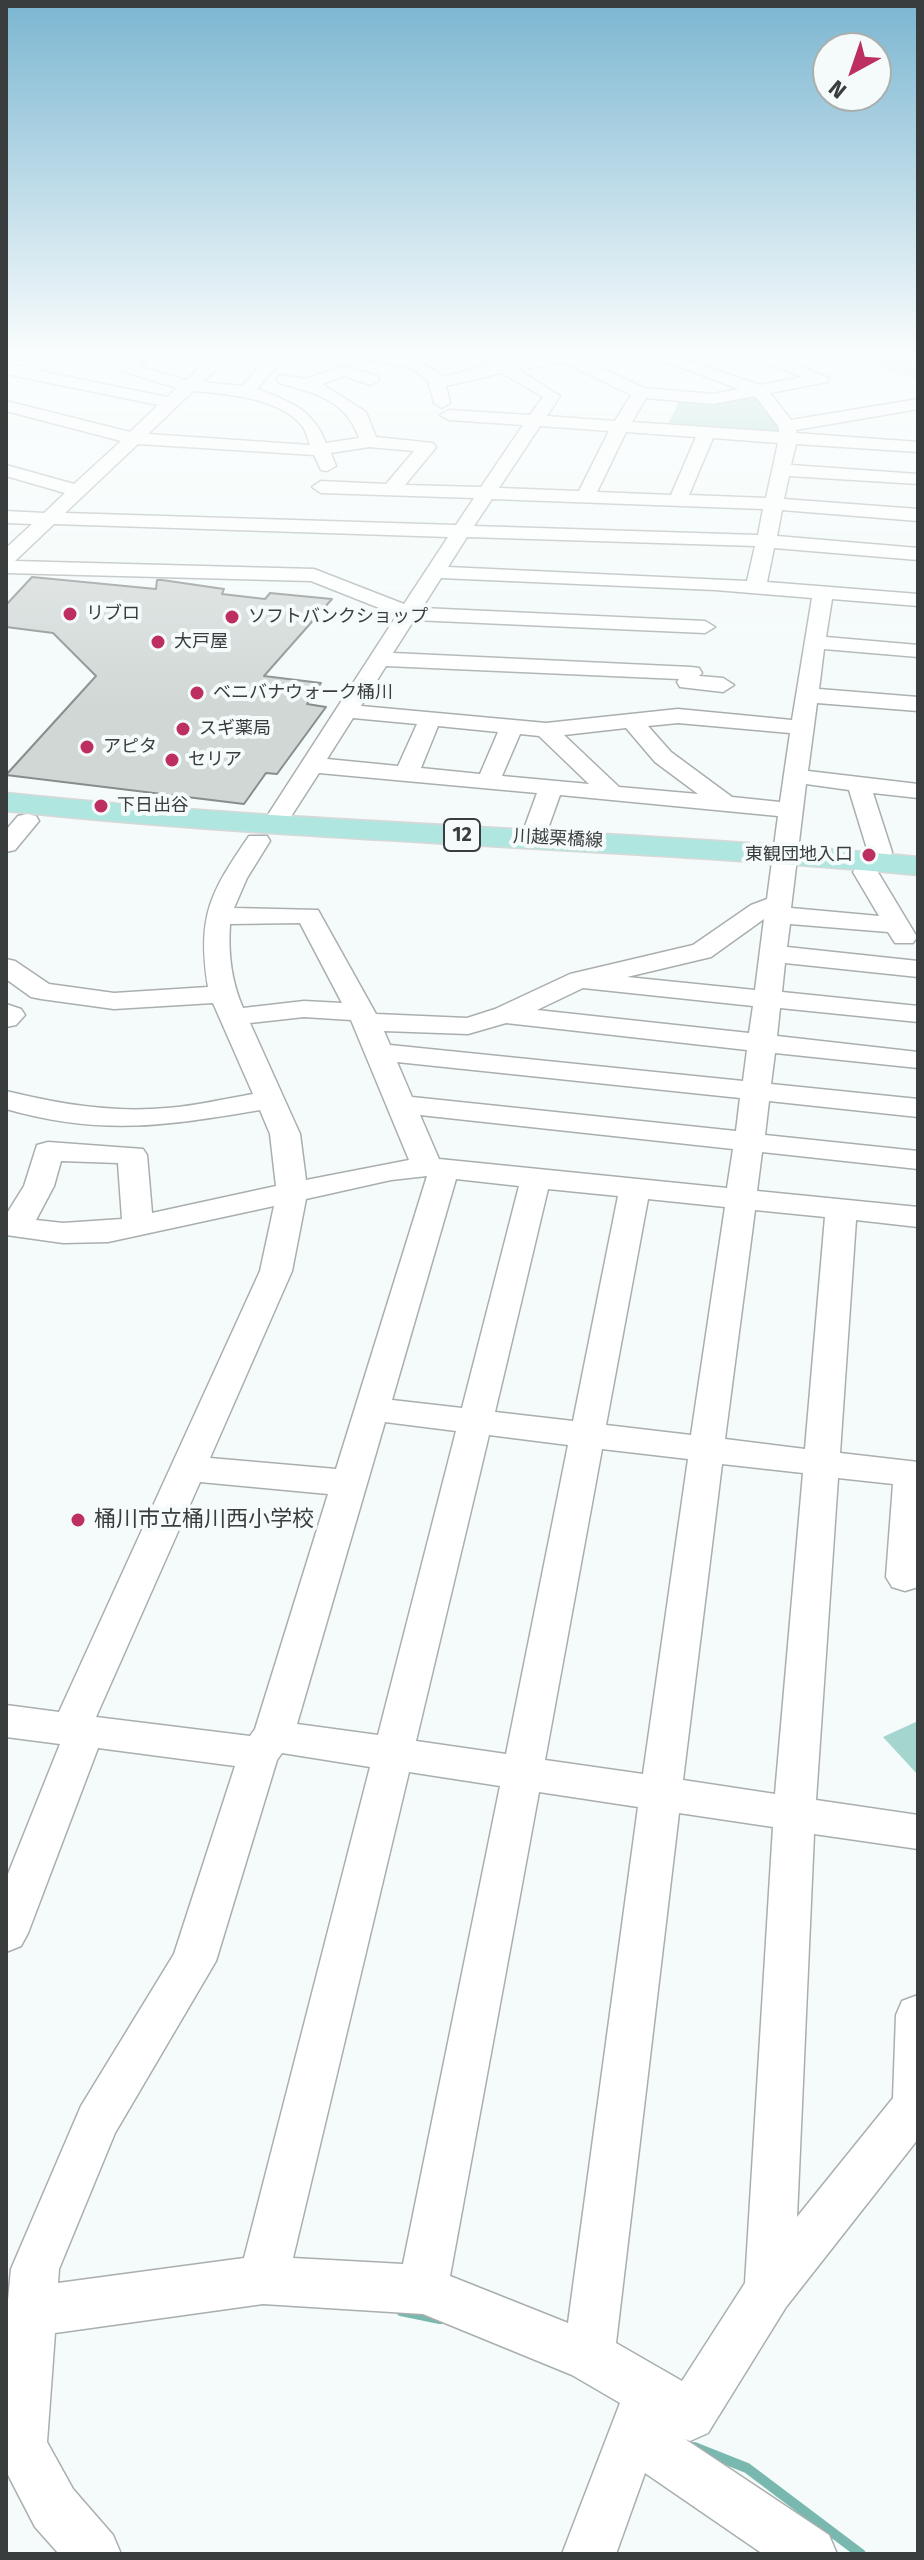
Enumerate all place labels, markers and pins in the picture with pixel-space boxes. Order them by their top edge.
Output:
place label: リブロ [86,603,140,625]
marker: リブロ [61,605,79,623]
place label: ソフトバンクショップ [248,606,428,628]
marker: ソフトバンクショップ [223,608,241,626]
place label: 大戸屋 [174,631,228,653]
marker: 大戸屋 [149,633,167,651]
place label: ベニバナウォーク桶川 [213,682,393,704]
marker: ベニバナウォーク桶川 [188,684,206,702]
place label: スギ薬局 [199,718,271,740]
marker: スギ薬局 [174,720,192,738]
place label: アピタ [103,736,157,758]
marker: アピタ [78,738,96,756]
place label: セリア [188,749,242,771]
marker: セリア [163,751,181,769]
place label: 下日出谷 [117,795,189,817]
marker: 下日出谷 [92,797,110,815]
place label: 東観団地入口 [745,844,853,866]
marker: 東観団地入口 [860,846,878,864]
place label: 桶川市立桶川西小学校 [94,1507,314,1533]
marker: 桶川市立桶川西小学校 [69,1511,87,1529]

